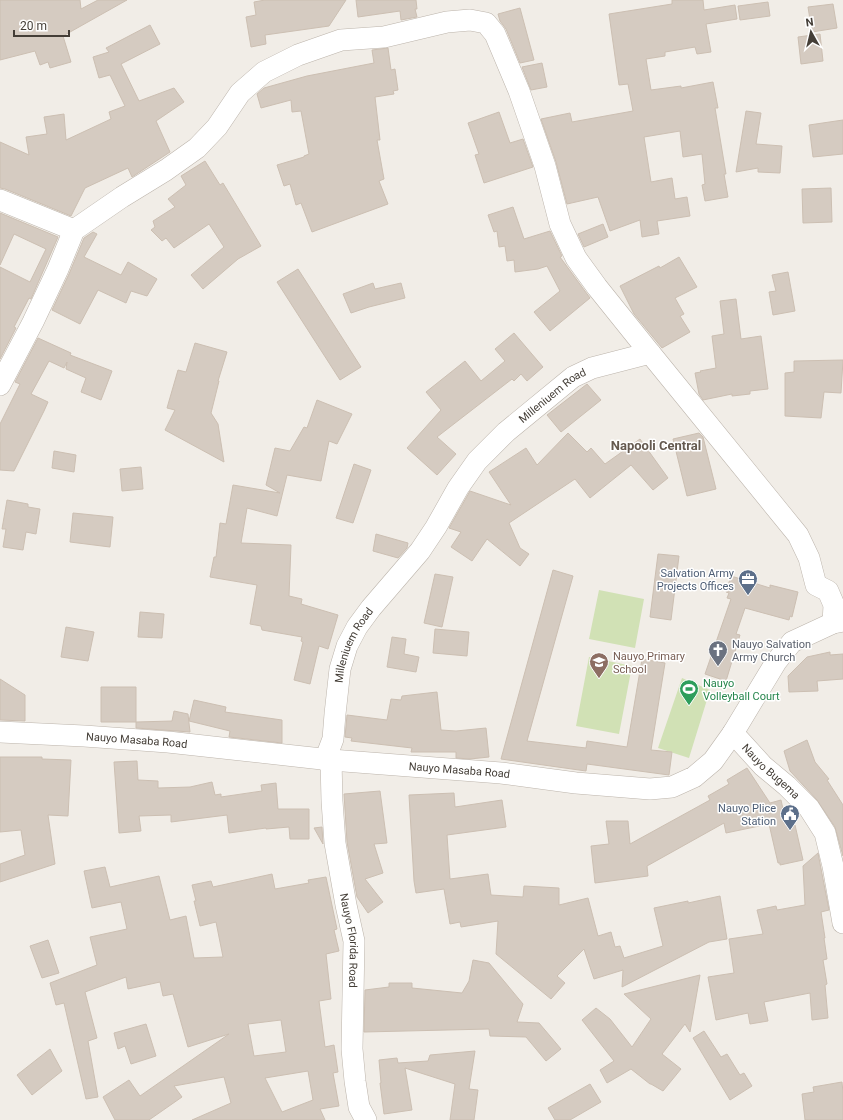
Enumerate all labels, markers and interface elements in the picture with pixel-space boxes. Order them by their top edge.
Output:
scale bar [14,12,69,38]
north arrow [791,12,831,52]
text: N [805,16,815,30]
text: 20 m [20,19,47,33]
street label: Milleniuem Road [516,366,588,426]
district label: Napooli Central [611,438,701,453]
place label: Salvation Army Projects Offices [657,567,735,593]
office icon: Salvation Army Projects Offices [737,568,759,596]
street label: Milleniuem Road [333,605,376,683]
place label: Nauyo Salvation Army Church [732,638,811,664]
church icon: Nauyo Salvation Army Church [707,639,729,667]
place label: Nauyo Primary School [613,650,686,676]
school or university icon: Nauyo Primary School [588,651,610,679]
place label: Nauyo Volleyball Court [703,677,780,703]
sports icon: Nauyo Volleyball Court [678,678,700,706]
street label: Nauyo Masaba Road [86,730,188,751]
street label: Nauyo Bugema [739,741,802,802]
street label: Nauyo Masaba Road [408,760,511,781]
place label: Nauyo Plice Station [718,802,776,828]
public building icon: Nauyo Plice Station [779,803,801,831]
street label: Nauyo Florida Road [337,892,360,988]

